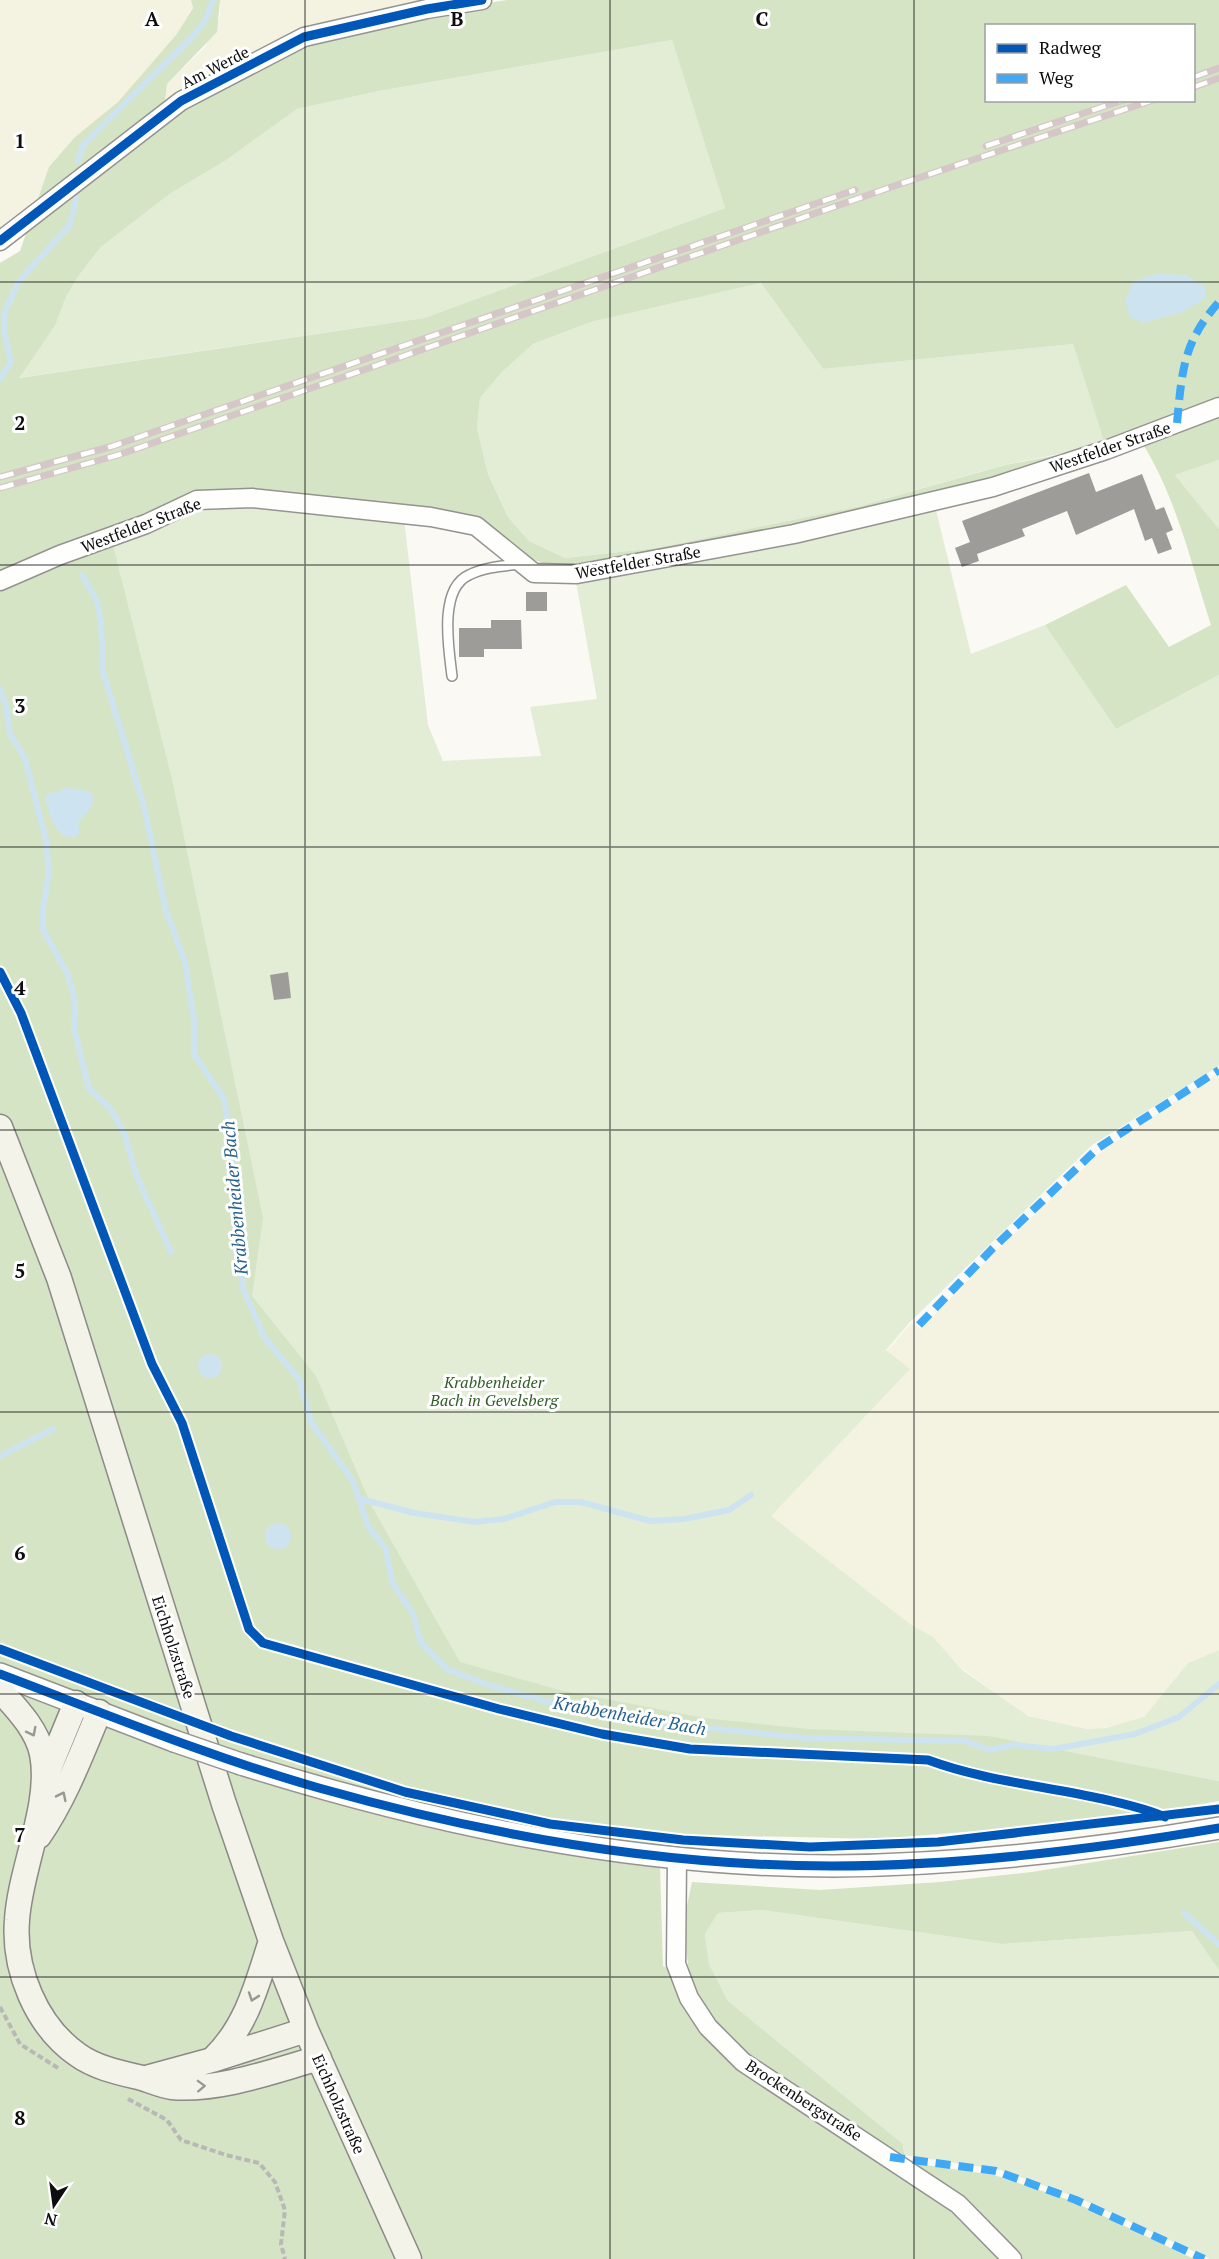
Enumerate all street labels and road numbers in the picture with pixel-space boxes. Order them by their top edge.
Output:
street label: Am Werde [177,40,253,94]
street label: Westfelder Straße [1046,416,1174,478]
street label: Westfelder Straße [78,492,204,558]
street label: Westfelder Straße [574,540,702,584]
street label: Eichholzstraße [147,1593,201,1701]
street label: Eichholzstraße [307,2051,371,2157]
street label: Brockenbergstraße [742,2054,866,2146]

